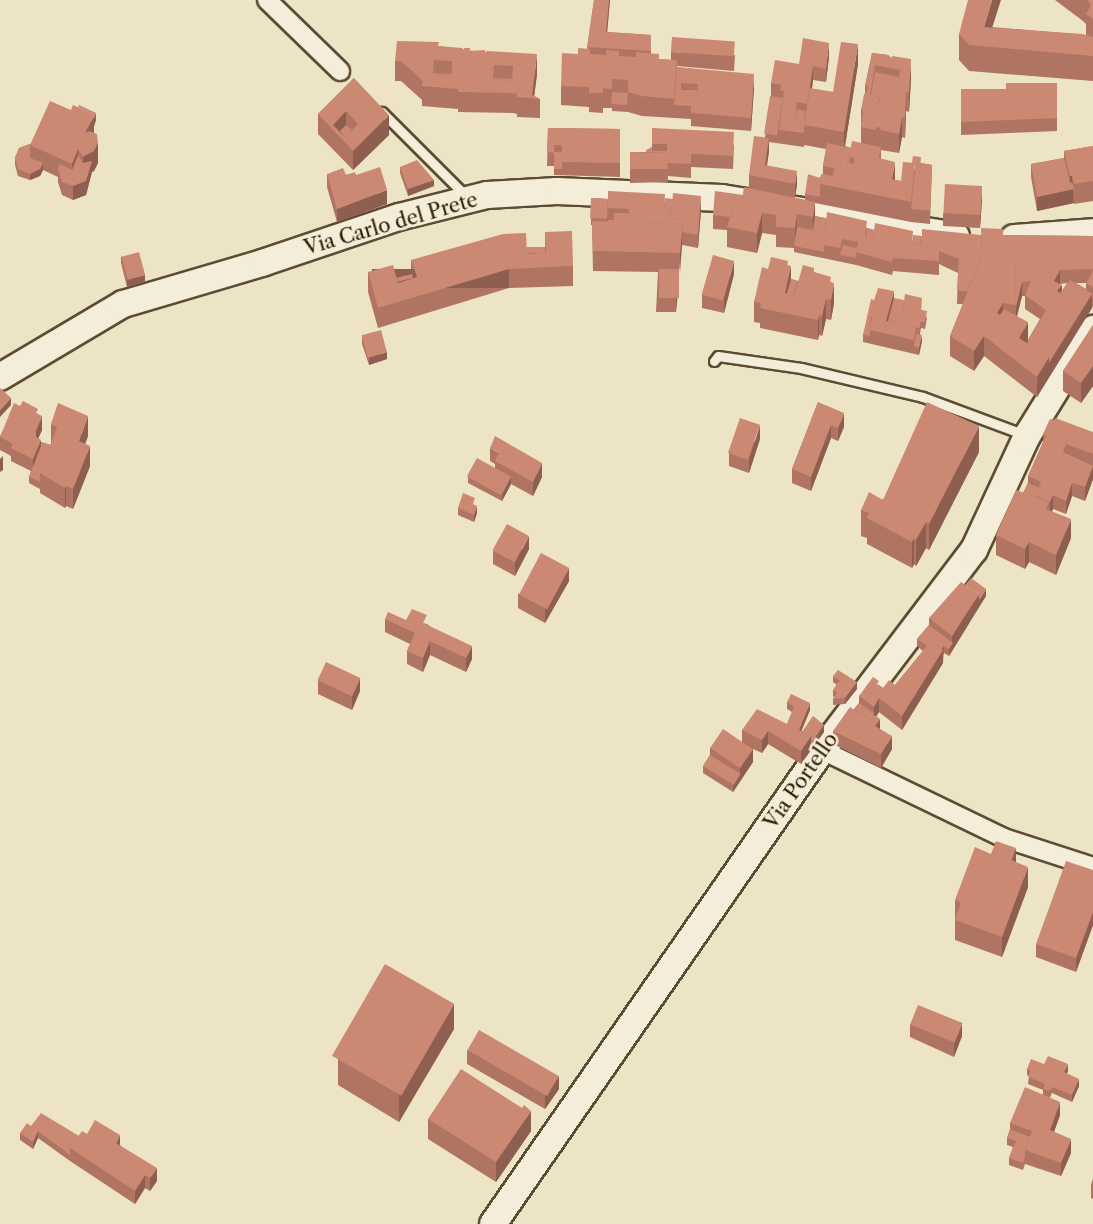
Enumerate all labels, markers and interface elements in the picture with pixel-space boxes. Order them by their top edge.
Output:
street label: Via Carlo del Prete [301,188,481,260]
street label: Via Portello [759,728,843,834]

